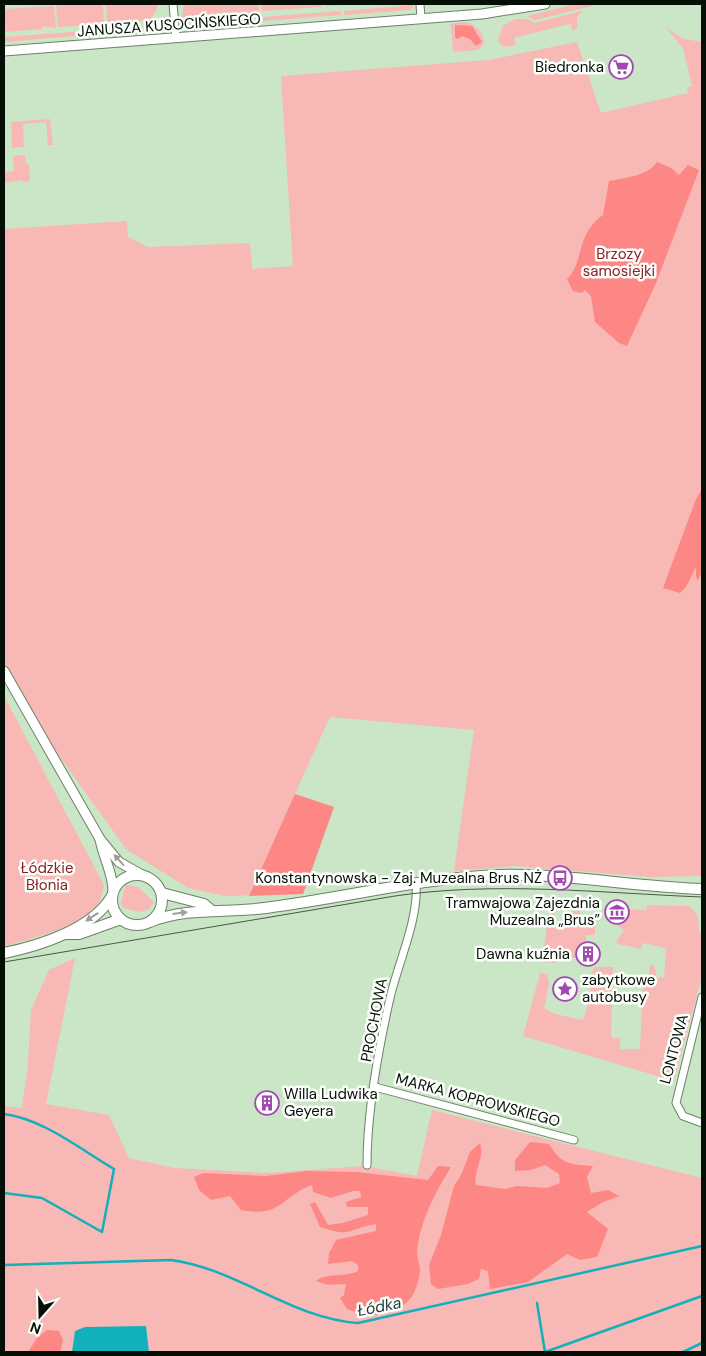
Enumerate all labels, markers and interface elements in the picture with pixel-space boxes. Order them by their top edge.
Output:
street label: JANUSZA KUSOCIŃSKIEGO [77,9,261,41]
supermarket icon: Biedronka [608,54,634,80]
place label: Biedronka [535,57,604,77]
park label: Brzozy samosiejki [583,244,655,281]
one-way arrow [113,855,125,867]
park label: Łódzkie Błonia [21,858,73,895]
bus stop icon: Konstantynowska - Zaj. Muzealna Brus NŻ [547,865,573,891]
place label: Konstantynowska - Zaj. Muzealna Brus NŻ [255,868,542,888]
place label: Tramwajowa Zajezdnia Muzealna „Brus” [445,893,600,930]
museum icon: Tramwajowa Zajezdnia Muzealna „Brus” [604,899,630,925]
one-way arrow [172,909,188,917]
one-way arrow [85,912,98,922]
building icon: Dawna kuźnia [575,941,601,967]
place label: Dawna kuźnia [476,944,570,964]
place label: zabytkowe autobusy [582,970,655,1007]
street label: PROCHOWA [356,976,392,1064]
place icon: zabytkowe autobusy [552,976,578,1002]
street label: LONTOWA [655,1012,693,1086]
street label: MARKA KOPROWSKIEGO [394,1068,562,1132]
place label: Willa Ludwika Geyera [284,1084,378,1121]
building icon: Willa Ludwika Geyera [254,1090,280,1116]
north arrow [15,1291,65,1341]
water label: Łódka [355,1292,403,1321]
text: N [28,1318,43,1338]

